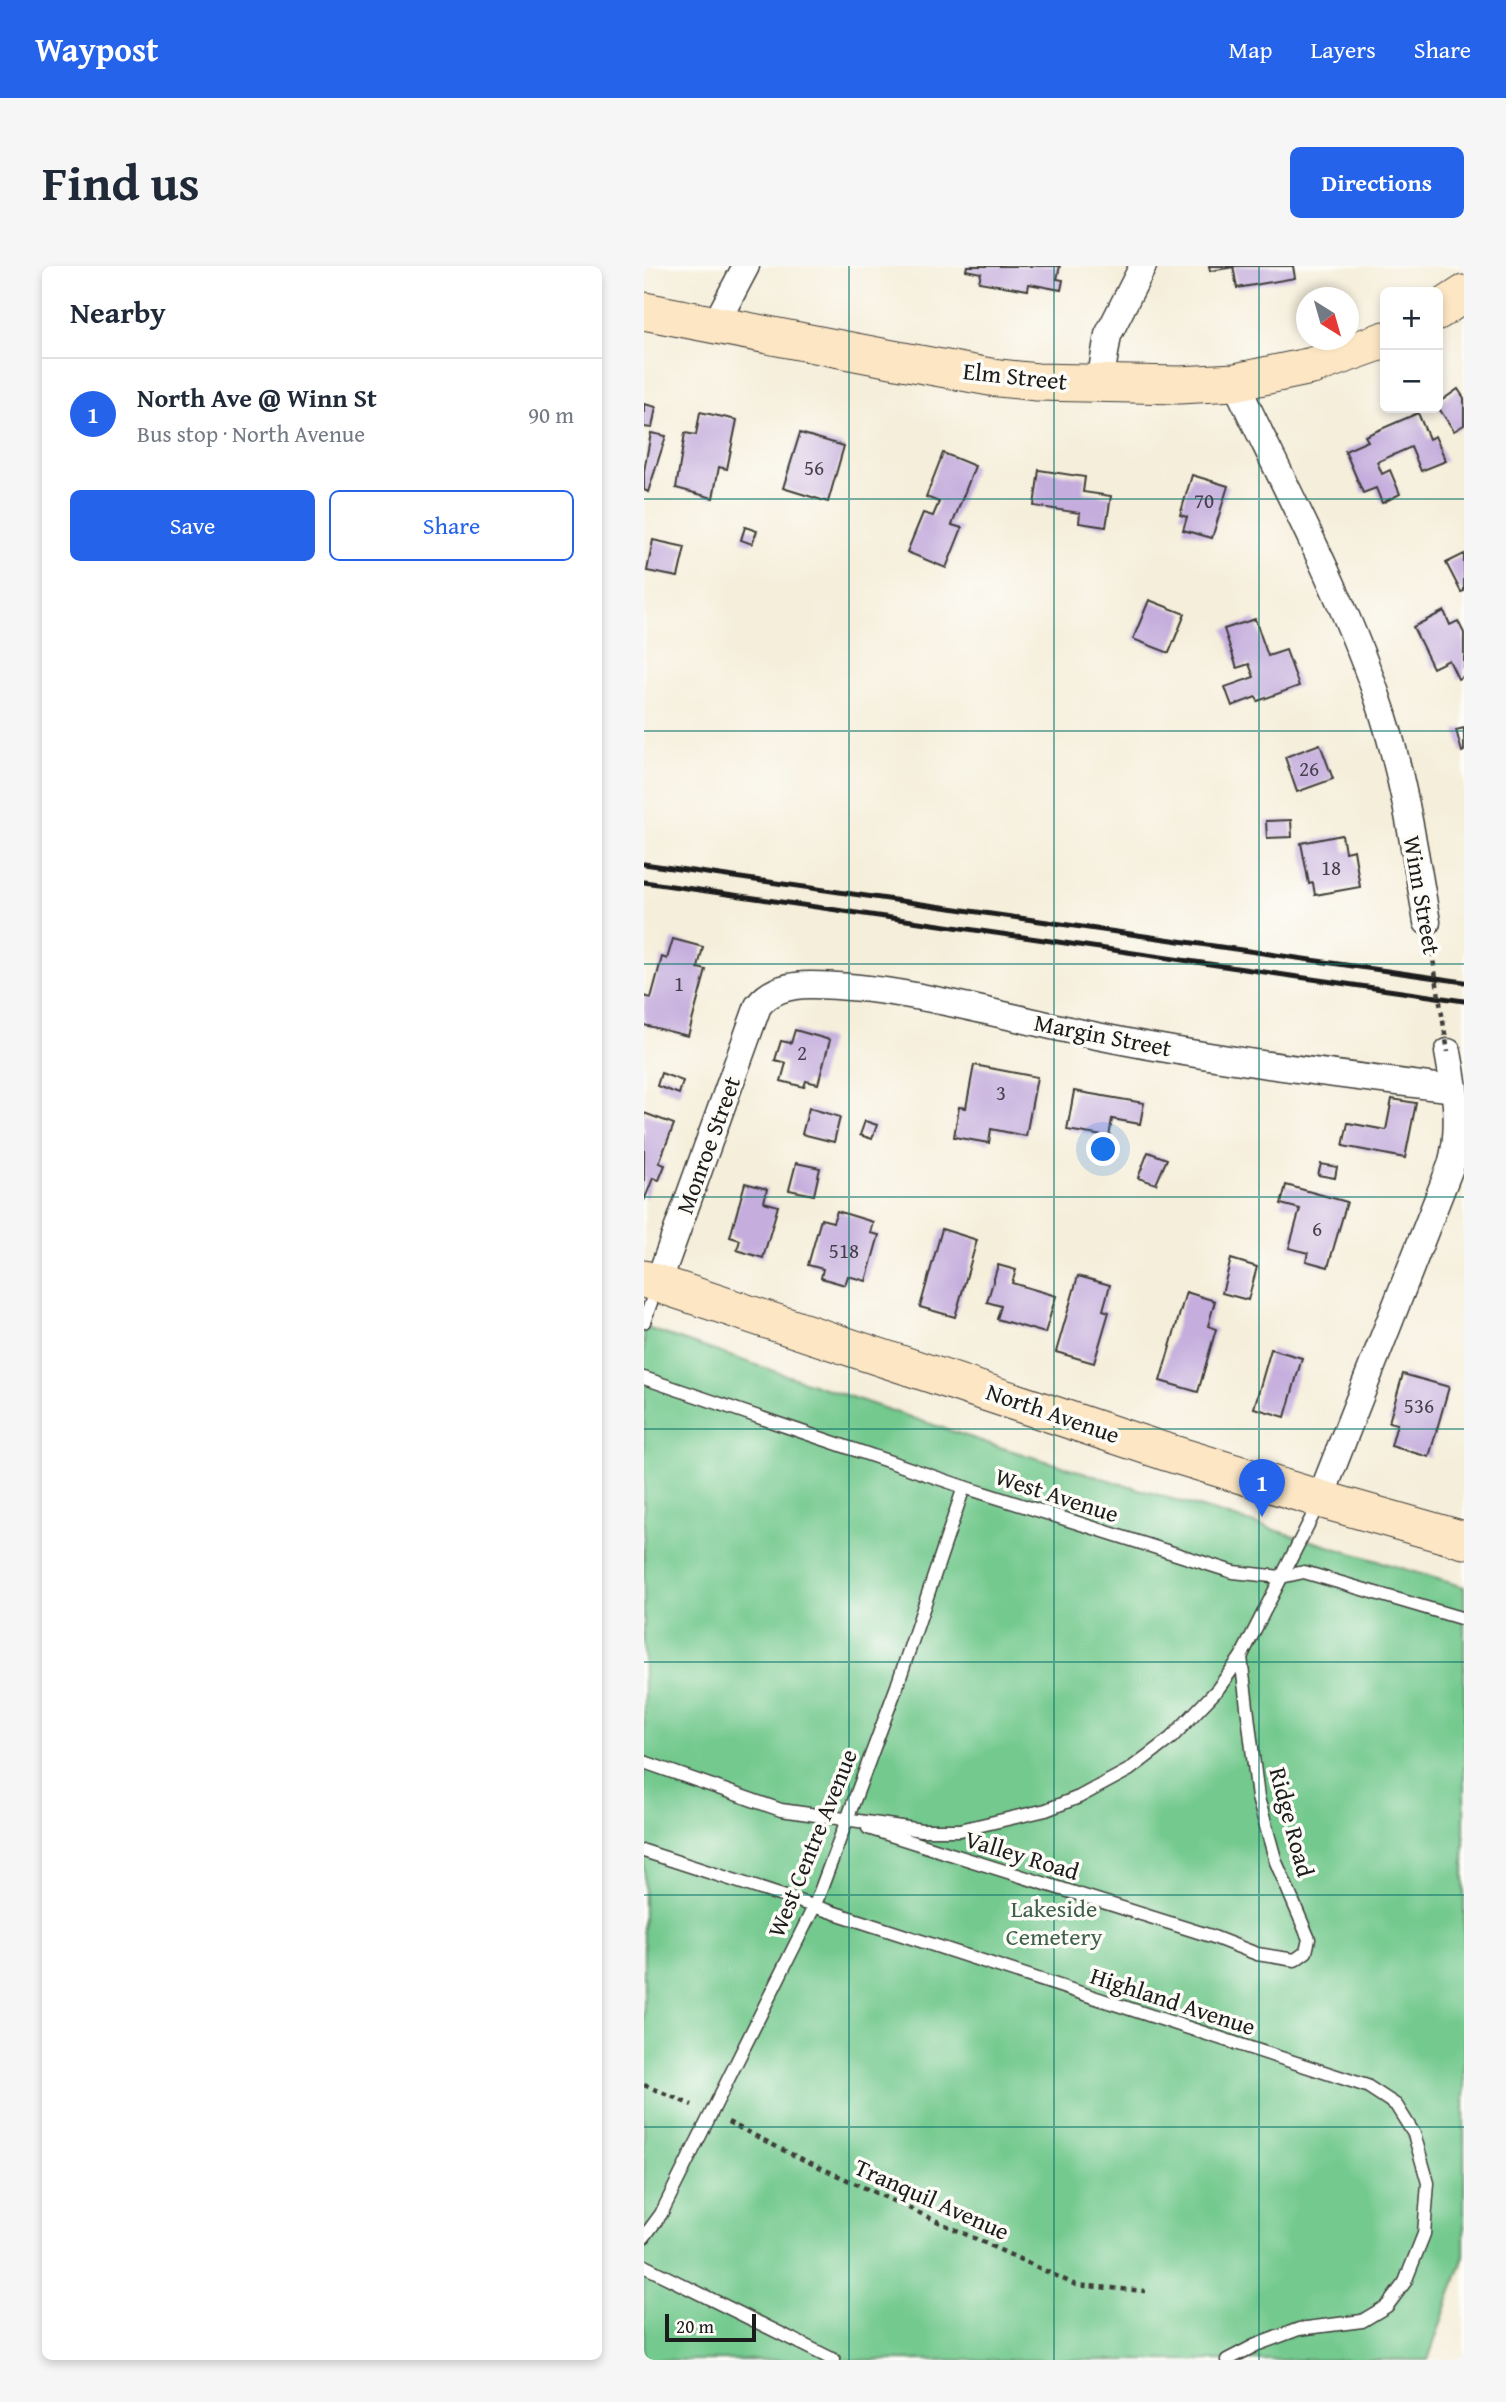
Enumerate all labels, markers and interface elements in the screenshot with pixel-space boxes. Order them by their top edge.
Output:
text: Waypost [35,25,159,73]
text: Map [1229,32,1272,67]
text: Layers [1310,32,1376,67]
text: Share [1414,32,1471,67]
text: Find us [42,146,200,218]
button: Directions [1290,147,1464,218]
north arrow [1296,287,1359,350]
map controls [1380,287,1443,413]
button: + [1380,287,1443,350]
text: Nearby [70,290,166,334]
button: − [1380,350,1443,413]
street label: Elm Street [961,353,1069,399]
text: North Ave @ Winn St [137,378,377,417]
text: 1 [87,398,99,431]
text: 90 m [528,398,574,431]
text: Bus stop · North Avenue [137,417,365,450]
house number: 56 [804,452,824,483]
house number: 70 [1194,485,1214,516]
button: Save [70,490,315,561]
button: Share [329,490,574,561]
house number: 26 [1299,753,1319,784]
street label: Winn Street [1394,833,1450,958]
house number: 18 [1321,852,1341,883]
house number: 1 [674,968,684,999]
street label: Margin Street [1031,1005,1175,1066]
house number: 2 [797,1037,807,1068]
street label: Monroe Street [667,1071,749,1219]
house number: 3 [996,1077,1006,1108]
your location [1086,1132,1120,1166]
house number: 6 [1312,1213,1322,1244]
house number: 518 [829,1235,859,1266]
street label: North Avenue [982,1374,1124,1452]
house number: 536 [1404,1390,1434,1421]
street label: West Avenue [991,1459,1123,1531]
pin: 1 [1239,1459,1285,1517]
street label: West Centre Avenue [758,1744,866,1942]
street label: Ridge Road [1261,1763,1323,1881]
street label: Valley Road [961,1821,1084,1889]
park label: Lakeside Cemetery [1006,1891,1102,1954]
street label: Highland Avenue [1086,1958,1260,2044]
street label: Tranquil Avenue [849,2149,1015,2249]
scale bar [665,2311,756,2343]
text: 20 m [676,2312,714,2340]

